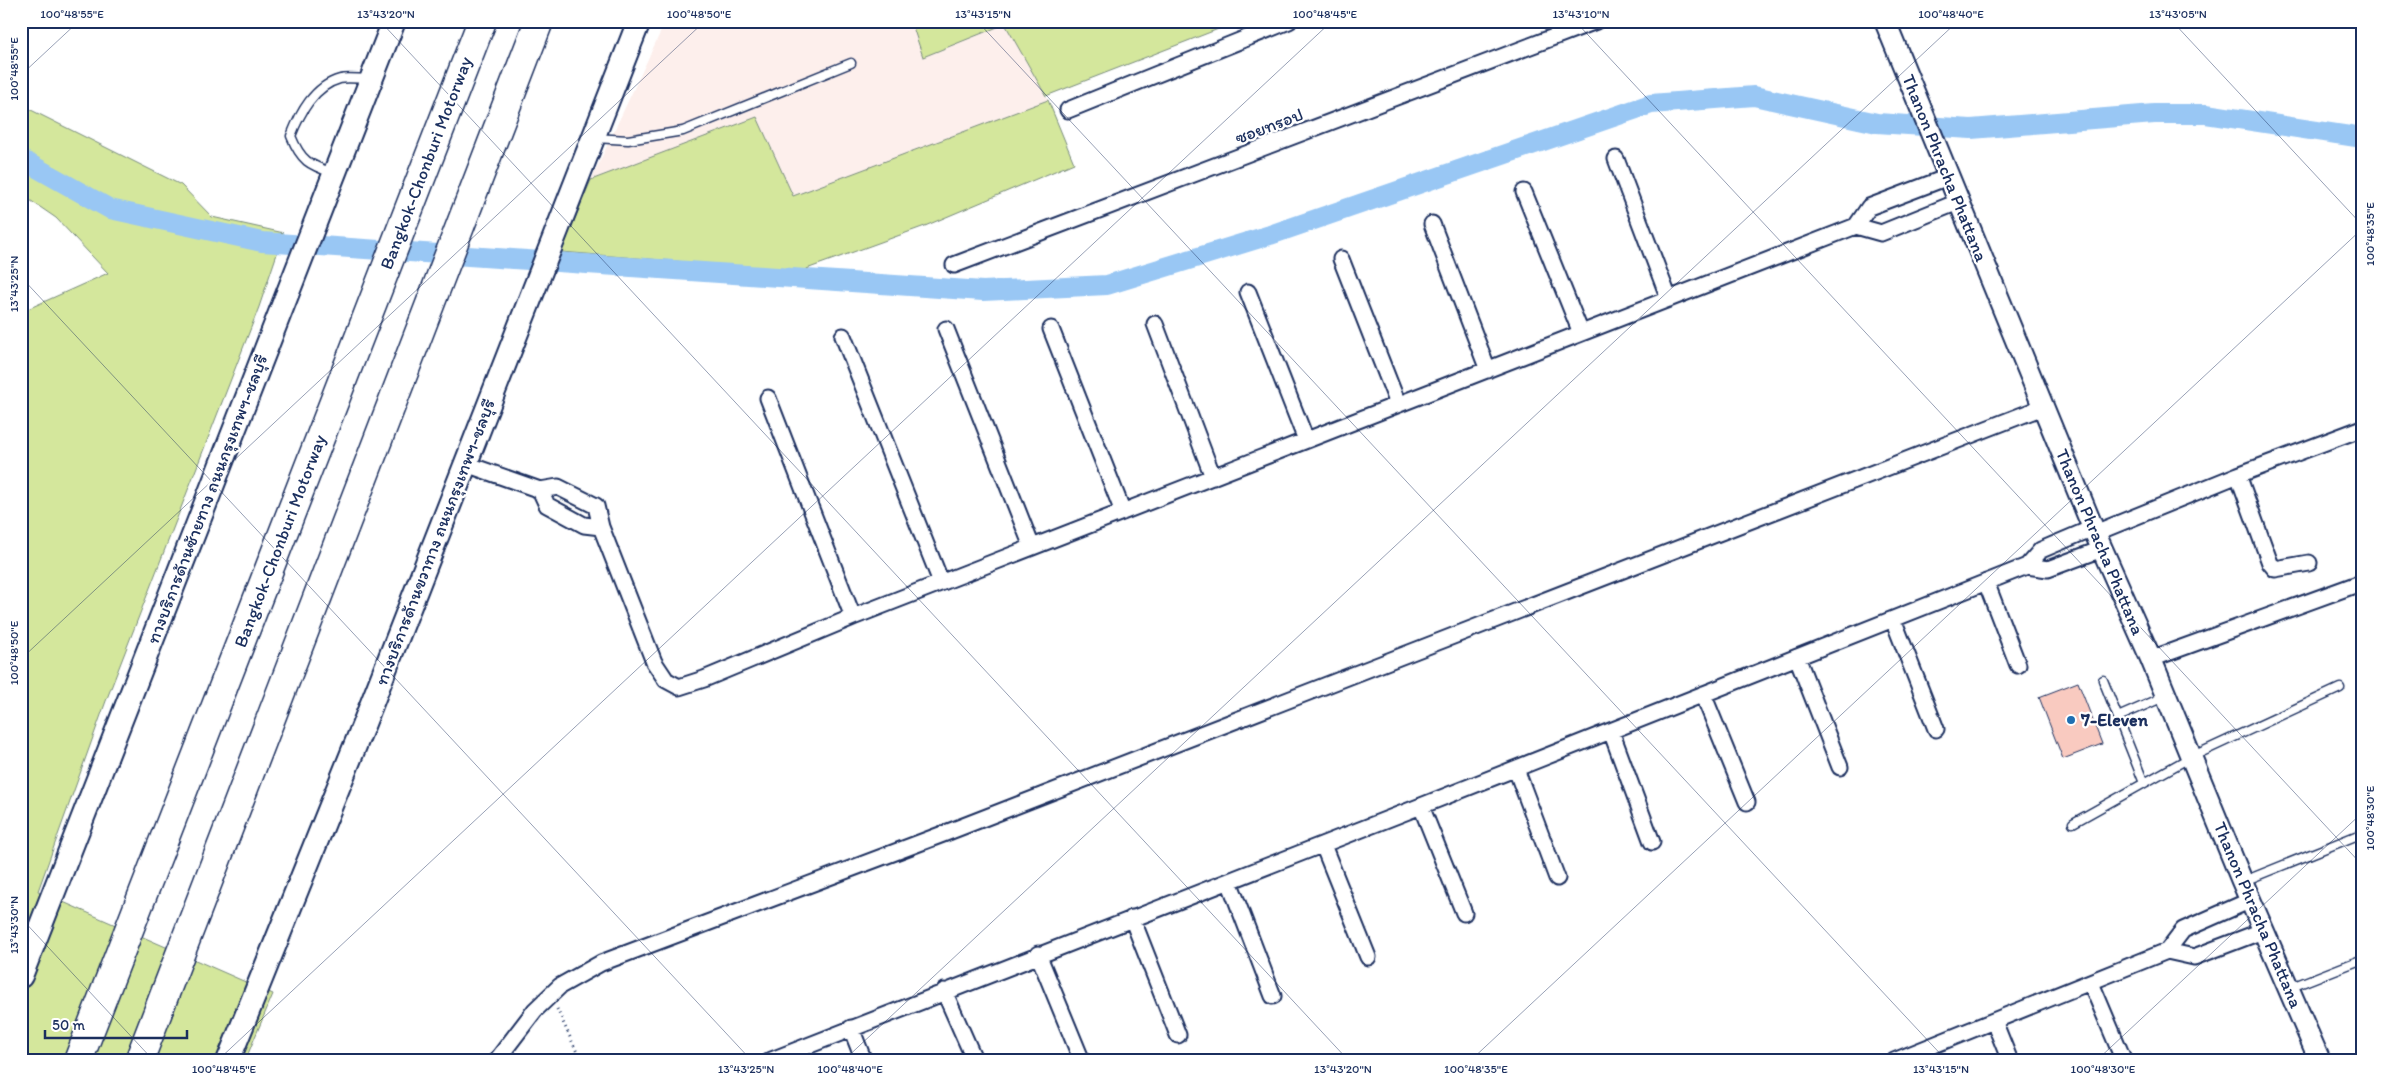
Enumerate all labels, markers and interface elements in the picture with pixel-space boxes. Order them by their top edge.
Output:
text: 100°48'55"E [40,7,104,21]
text: 13°43'20"N [357,7,415,21]
text: 100°48'50"E [667,7,732,21]
text: 13°43'15"N [955,7,1011,21]
text: 100°48'45"E [1293,7,1358,21]
text: 13°43'10"N [1552,7,1610,21]
text: 100°48'40"E [1918,7,1984,21]
text: 13°43'05"N [2149,7,2207,21]
text: 100°48'55"E [7,37,21,101]
street label: Bangkok-Chonburi Motorway [375,53,477,273]
street label: Thanon Phracha Phattana [1897,71,1993,265]
street label: ซอยทรอป [1232,103,1306,149]
text: 100°48'35"E [2363,202,2377,266]
text: 13°43'25"N [7,256,21,312]
street label: ทางบริการด้านซ้ายทาง ถนนกรุงเทพฯ-ชลบุรี [142,351,272,647]
street label: ทางบริการด้านขวาทาง ถนนกรุงเทพฯ-ชลบุรี [370,396,500,688]
street label: Bangkok-Chonburi Motorway [229,431,331,651]
street label: Thanon Phracha Phattana [2051,446,2149,639]
text: 100°48'50"E [7,620,21,685]
place label: 7-Eleven [2080,709,2149,731]
marker: 7-Eleven [2065,714,2077,726]
text: 100°48'30"E [2363,785,2377,850]
street label: Thanon Phracha Phattana [2209,819,2307,1012]
text: 13°43'30"N [7,896,21,954]
scale bar [45,1007,188,1039]
text: 50 m [52,1016,85,1034]
text: 100°48'45"E [192,1062,257,1076]
text: 13°43'25"N [718,1062,774,1076]
text: 100°48'40"E [817,1062,883,1076]
text: 13°43'20"N [1314,1062,1372,1076]
text: 100°48'35"E [1444,1062,1508,1076]
text: 13°43'15"N [1913,1062,1969,1076]
text: 100°48'30"E [2071,1062,2136,1076]

